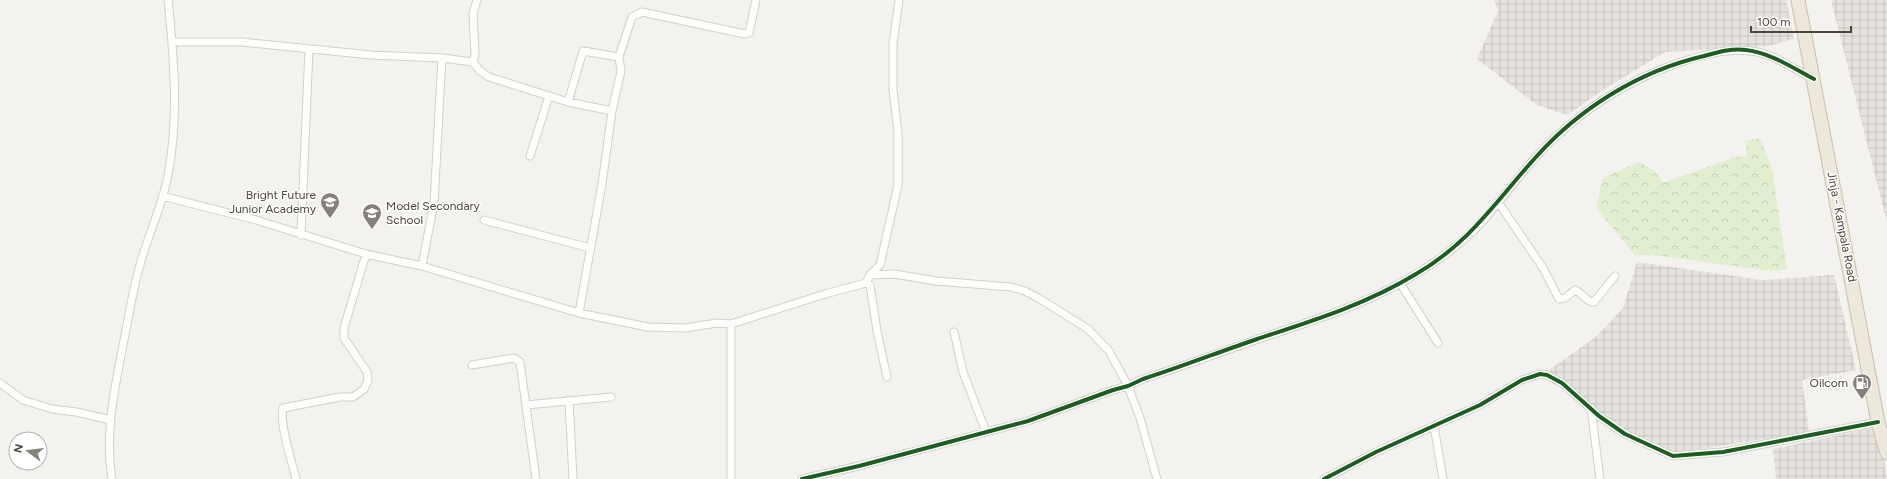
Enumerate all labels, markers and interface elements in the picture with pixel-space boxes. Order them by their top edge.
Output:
scale bar [1751,8,1851,34]
text: 100 m [1757,15,1791,29]
street label: Jinja - Kampala Road [1824,171,1860,283]
place label: Bright Future Junior Academy [229,188,317,216]
school or university icon: Bright Future Junior Academy [319,191,341,219]
place label: Model Secondary School [386,199,481,227]
school or university icon: Model Secondary School [361,202,383,230]
fuel station icon: Oilcom [1851,372,1873,400]
place label: Oilcom [1810,376,1848,390]
north arrow [8,431,48,471]
text: N [11,443,26,454]

